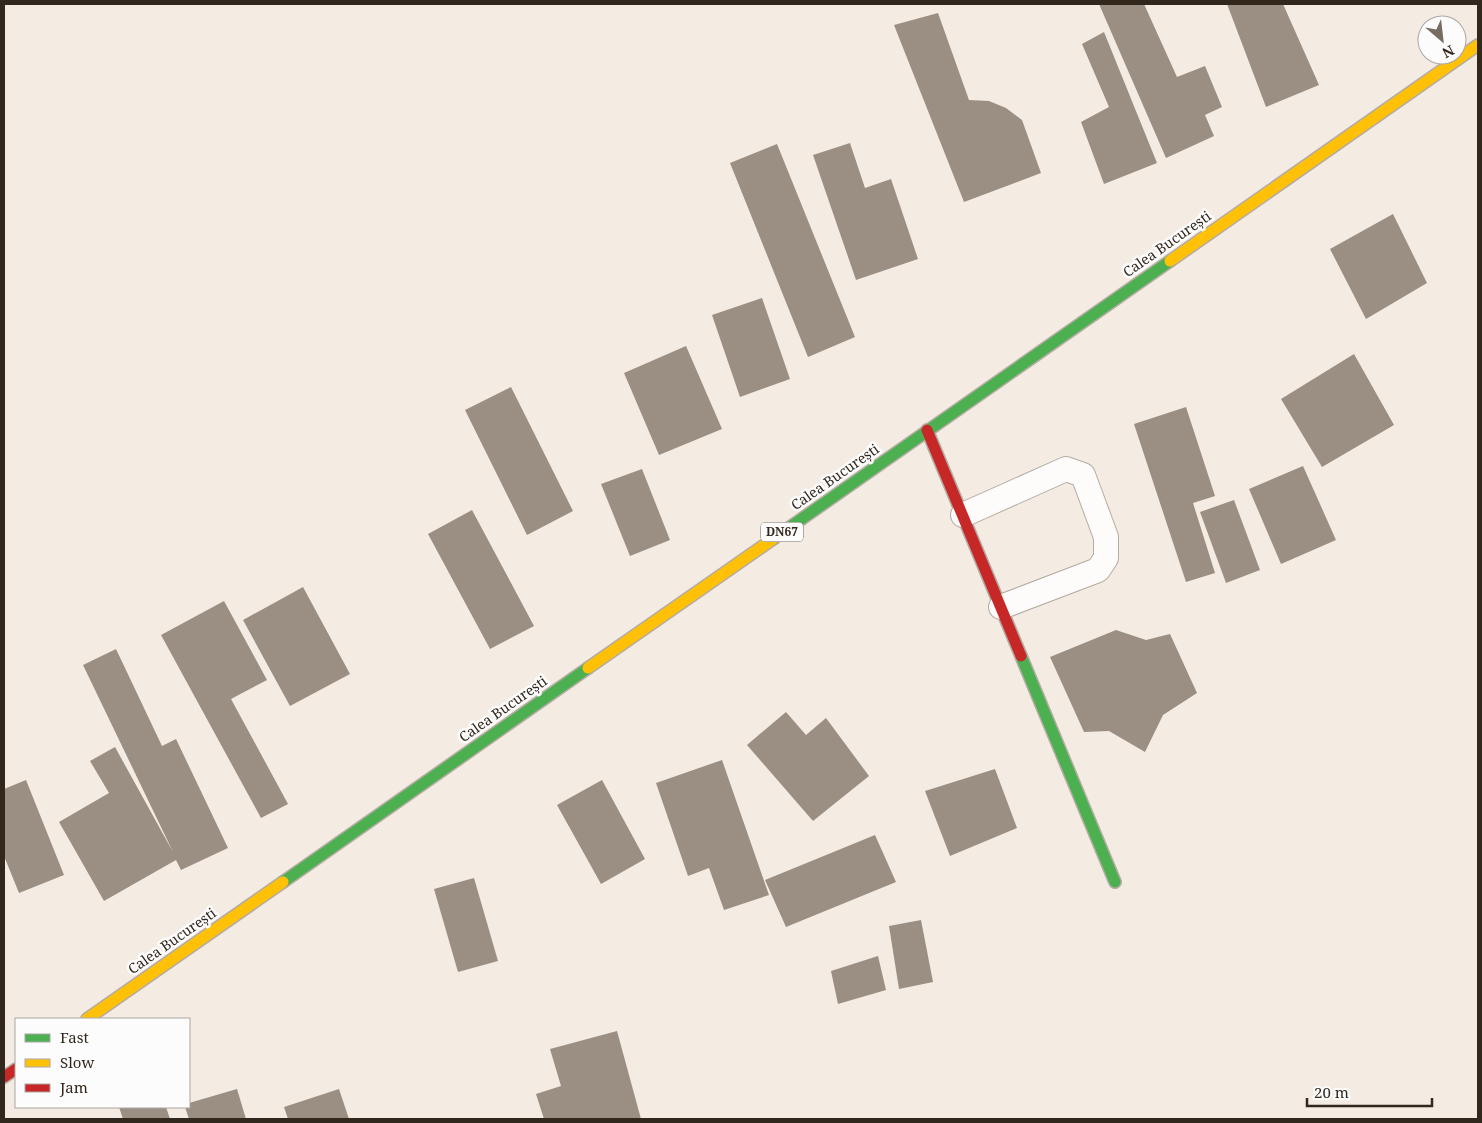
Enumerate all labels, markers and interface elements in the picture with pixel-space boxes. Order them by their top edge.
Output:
north arrow [1417,15,1467,65]
text: N [1439,41,1458,63]
street label: Calea București [1119,206,1215,281]
street label: Calea București [787,439,883,514]
road number: DN67 [761,522,803,542]
street label: Calea București [455,671,551,746]
street label: Calea București [124,903,220,978]
legend [15,1018,190,1108]
text: Fast [60,1027,89,1047]
text: Slow [60,1052,94,1072]
scale bar [1307,1076,1432,1108]
text: Jam [59,1077,88,1097]
text: 20 m [1314,1082,1349,1102]

